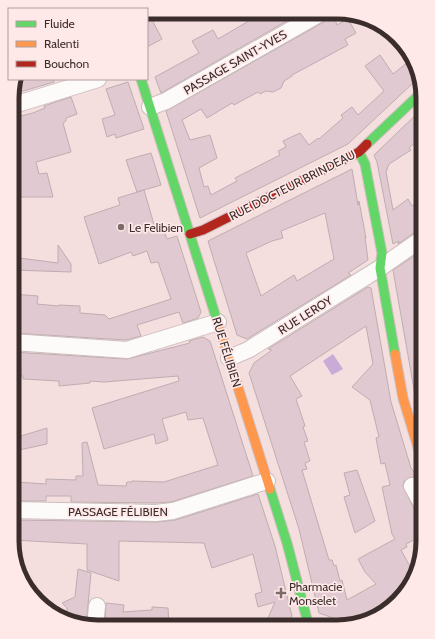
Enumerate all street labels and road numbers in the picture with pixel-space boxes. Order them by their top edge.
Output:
street label: PASSAGE SAINT-YVES [181,26,289,98]
street label: RUE DOCTEUR BRINDEAU [226,147,358,223]
street label: RUE LEROY [275,292,335,337]
street label: RUE FÉLIBIEN [209,315,245,389]
street label: PASSAGE FÉLIBIEN [68,504,168,519]

